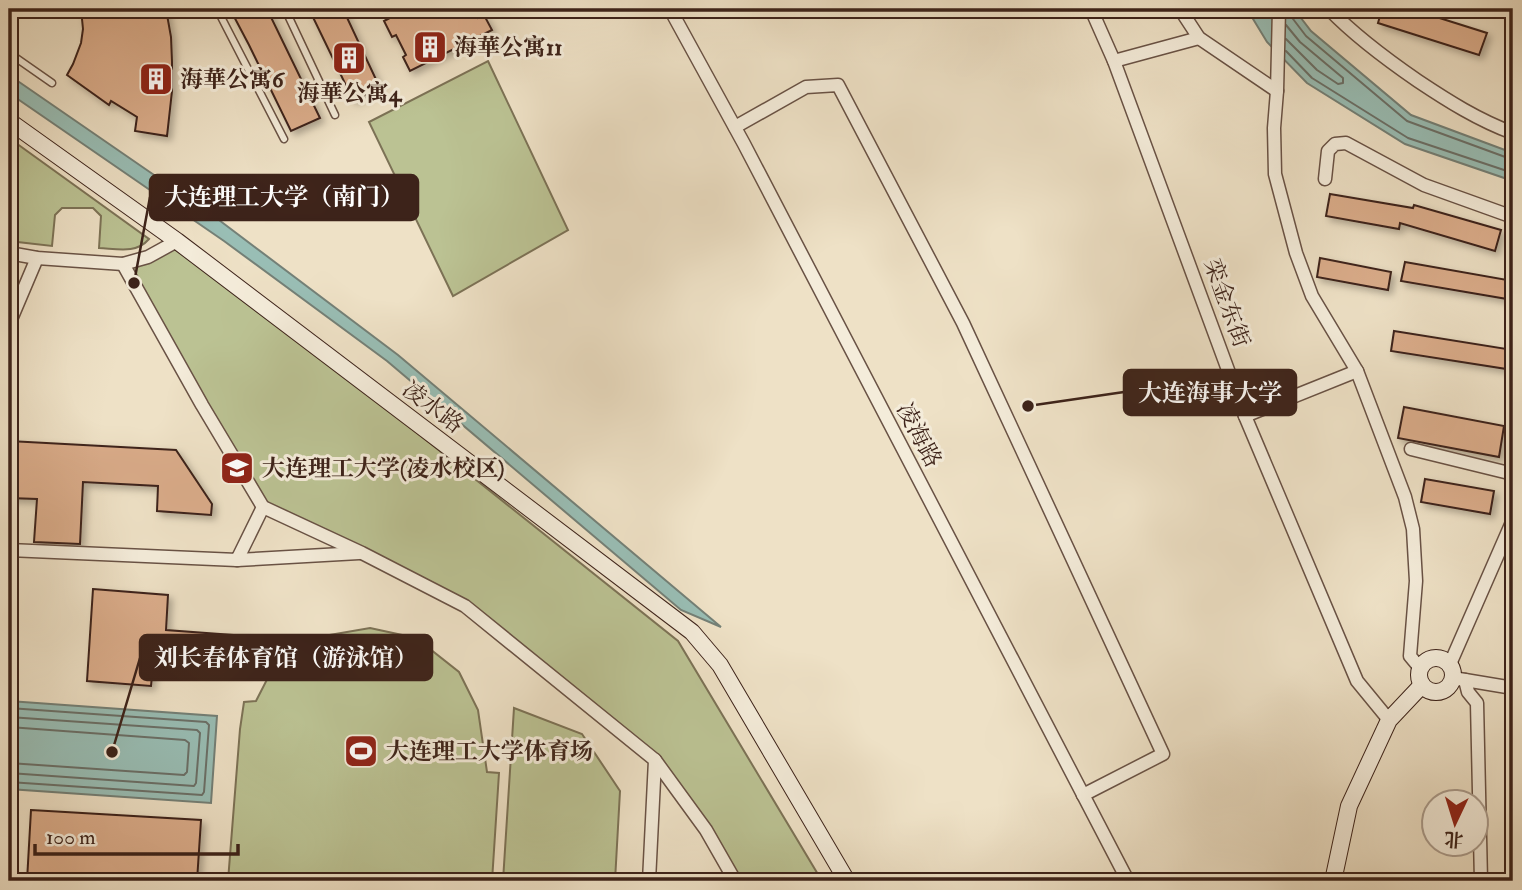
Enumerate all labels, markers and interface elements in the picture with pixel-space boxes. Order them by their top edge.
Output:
building icon: 海華公寓11 [411,28,449,66]
place label: 海華公寓11 [454,33,562,62]
building icon: 海華公寓4 [330,39,368,77]
building icon: 海華公寓6 [137,60,175,98]
place label: 海華公寓6 [180,65,286,94]
place label: 海華公寓4 [297,79,403,108]
callout: 大连理工大学（南门） [150,175,418,220]
text: 大连理工大学（南门） [164,182,404,213]
street label: 栾金东街 [1198,255,1256,351]
callout: 大连海事大学 [1124,370,1296,415]
street label: 凌水路 [397,375,469,439]
text: 大连海事大学 [1138,378,1282,409]
street label: 凌海路 [890,398,948,472]
school or university icon: 大连理工大学(凌水校区) [218,449,256,487]
place label: 大连理工大学(凌水校区) [262,454,505,483]
callout: 刘长春体育馆（游泳馆） [140,635,432,680]
text: 刘长春体育馆（游泳馆） [154,643,418,674]
sports icon: 大连理工大学体育场 [342,732,380,770]
place label: 大连理工大学体育场 [386,737,593,766]
north arrow [1420,788,1490,858]
scale bar [35,813,238,857]
text: 100 m [46,824,96,851]
text: 北 [1444,826,1464,852]

